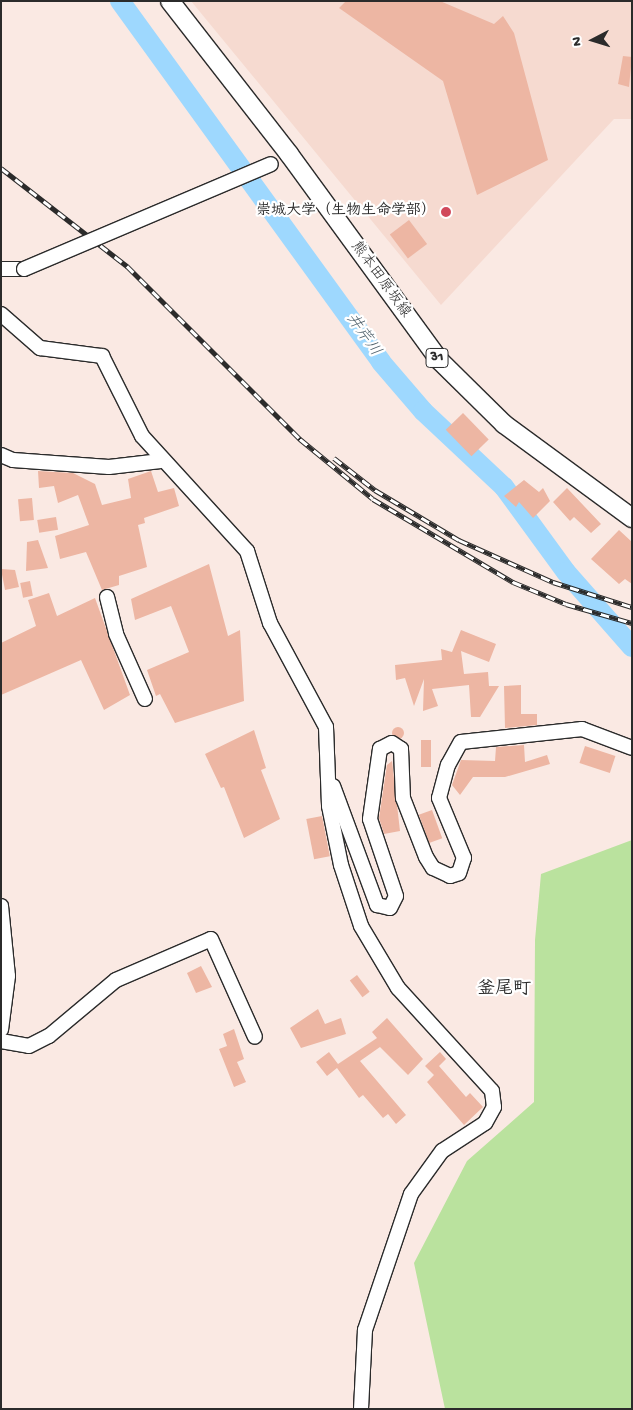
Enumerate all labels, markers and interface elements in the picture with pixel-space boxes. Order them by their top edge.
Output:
north arrow [568,15,618,65]
text: N [569,36,586,47]
place label: 崇城大学（生物生命学部） [256,203,436,221]
marker: 崇城大学（生物生命学部） [440,206,452,218]
street label: 熊本田原坂線 [346,238,414,322]
water label: 井芹川 [340,311,384,361]
road number: 31 [424,346,450,369]
district label: 釜尾町 [477,979,531,1001]

